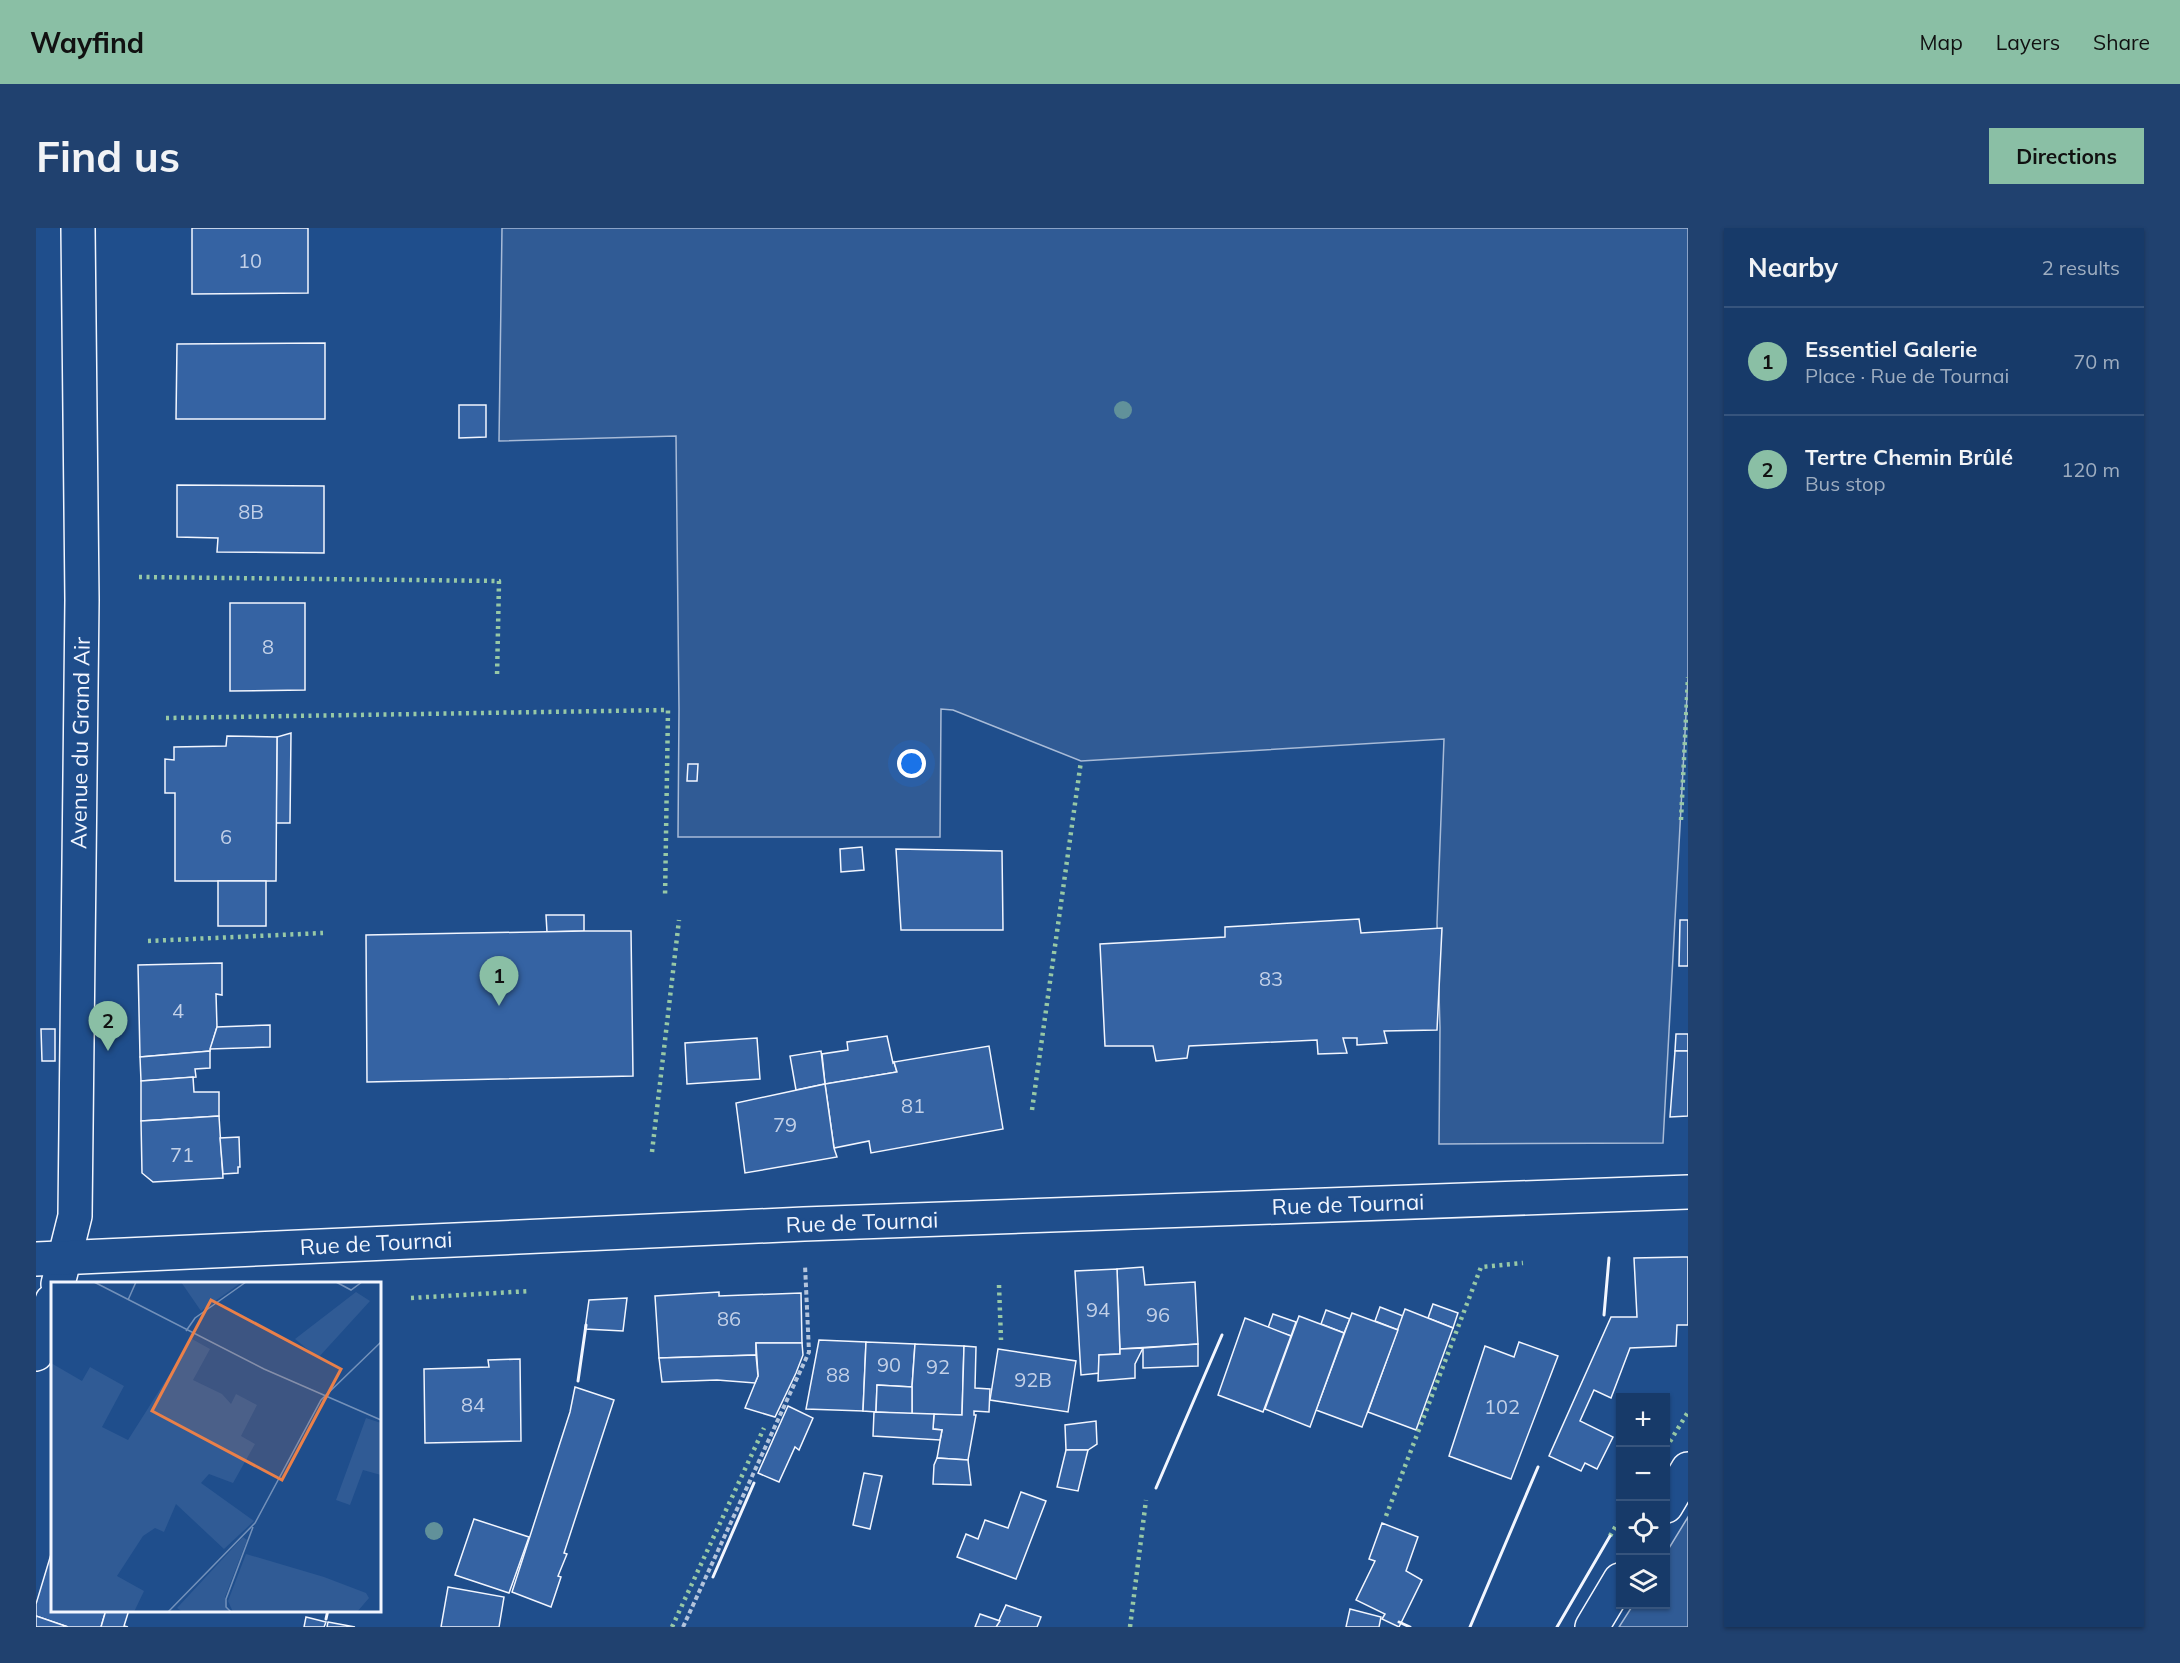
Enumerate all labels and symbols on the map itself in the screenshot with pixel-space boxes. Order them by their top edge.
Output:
house number: 10 [238,248,262,273]
house number: 8B [238,499,264,524]
house number: 8 [262,634,274,659]
street label: Avenue du Grand Air [64,637,96,849]
your location [897,749,926,778]
house number: 6 [220,824,232,849]
pin: 1 [480,956,518,1006]
house number: 83 [1259,966,1283,991]
house number: 4 [172,998,184,1023]
pin: 2 [88,1002,128,1051]
house number: 81 [901,1093,925,1118]
house number: 79 [773,1112,797,1137]
house number: 71 [170,1142,194,1167]
street label: Rue de Tournai [1271,1187,1425,1221]
street label: Rue de Tournai [785,1205,939,1239]
street label: Rue de Tournai [299,1225,453,1261]
inset map [51,1282,381,1612]
house number: 94 [1086,1297,1110,1322]
house number: 96 [1146,1302,1170,1327]
house number: 86 [717,1306,741,1331]
house number: 90 [877,1352,901,1377]
house number: 92 [926,1354,950,1379]
house number: 88 [826,1362,850,1387]
house number: 92B [1014,1367,1052,1392]
house number: 84 [461,1392,485,1417]
house number: 102 [1484,1394,1520,1419]

